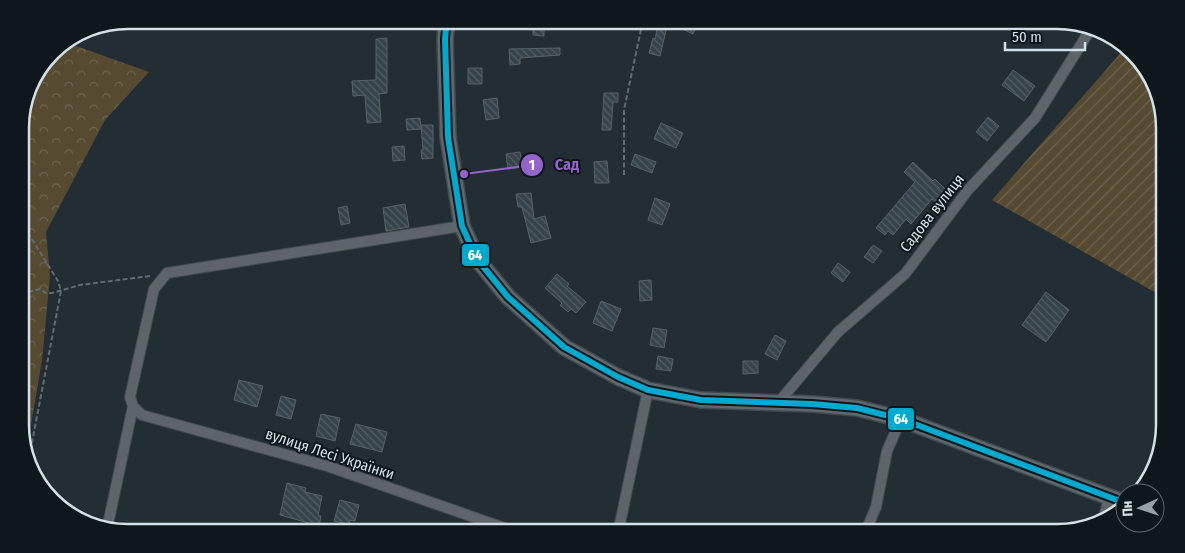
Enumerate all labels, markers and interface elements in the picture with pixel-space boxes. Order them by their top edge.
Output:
scale bar [1005,20,1085,52]
text: 50 m [1012,28,1042,46]
callout: Сад [520,149,589,180]
text: Сад [555,155,579,174]
text: 1 [529,156,535,174]
street label: Садова вулиця [896,171,968,255]
line badge: 64 [461,243,490,267]
text: 64 [468,247,482,264]
line badge: 64 [887,407,915,431]
text: 64 [894,411,908,428]
street label: вулиця Лесі Українки [263,425,397,483]
north arrow [1115,483,1165,533]
text: Пн [1119,500,1136,517]

